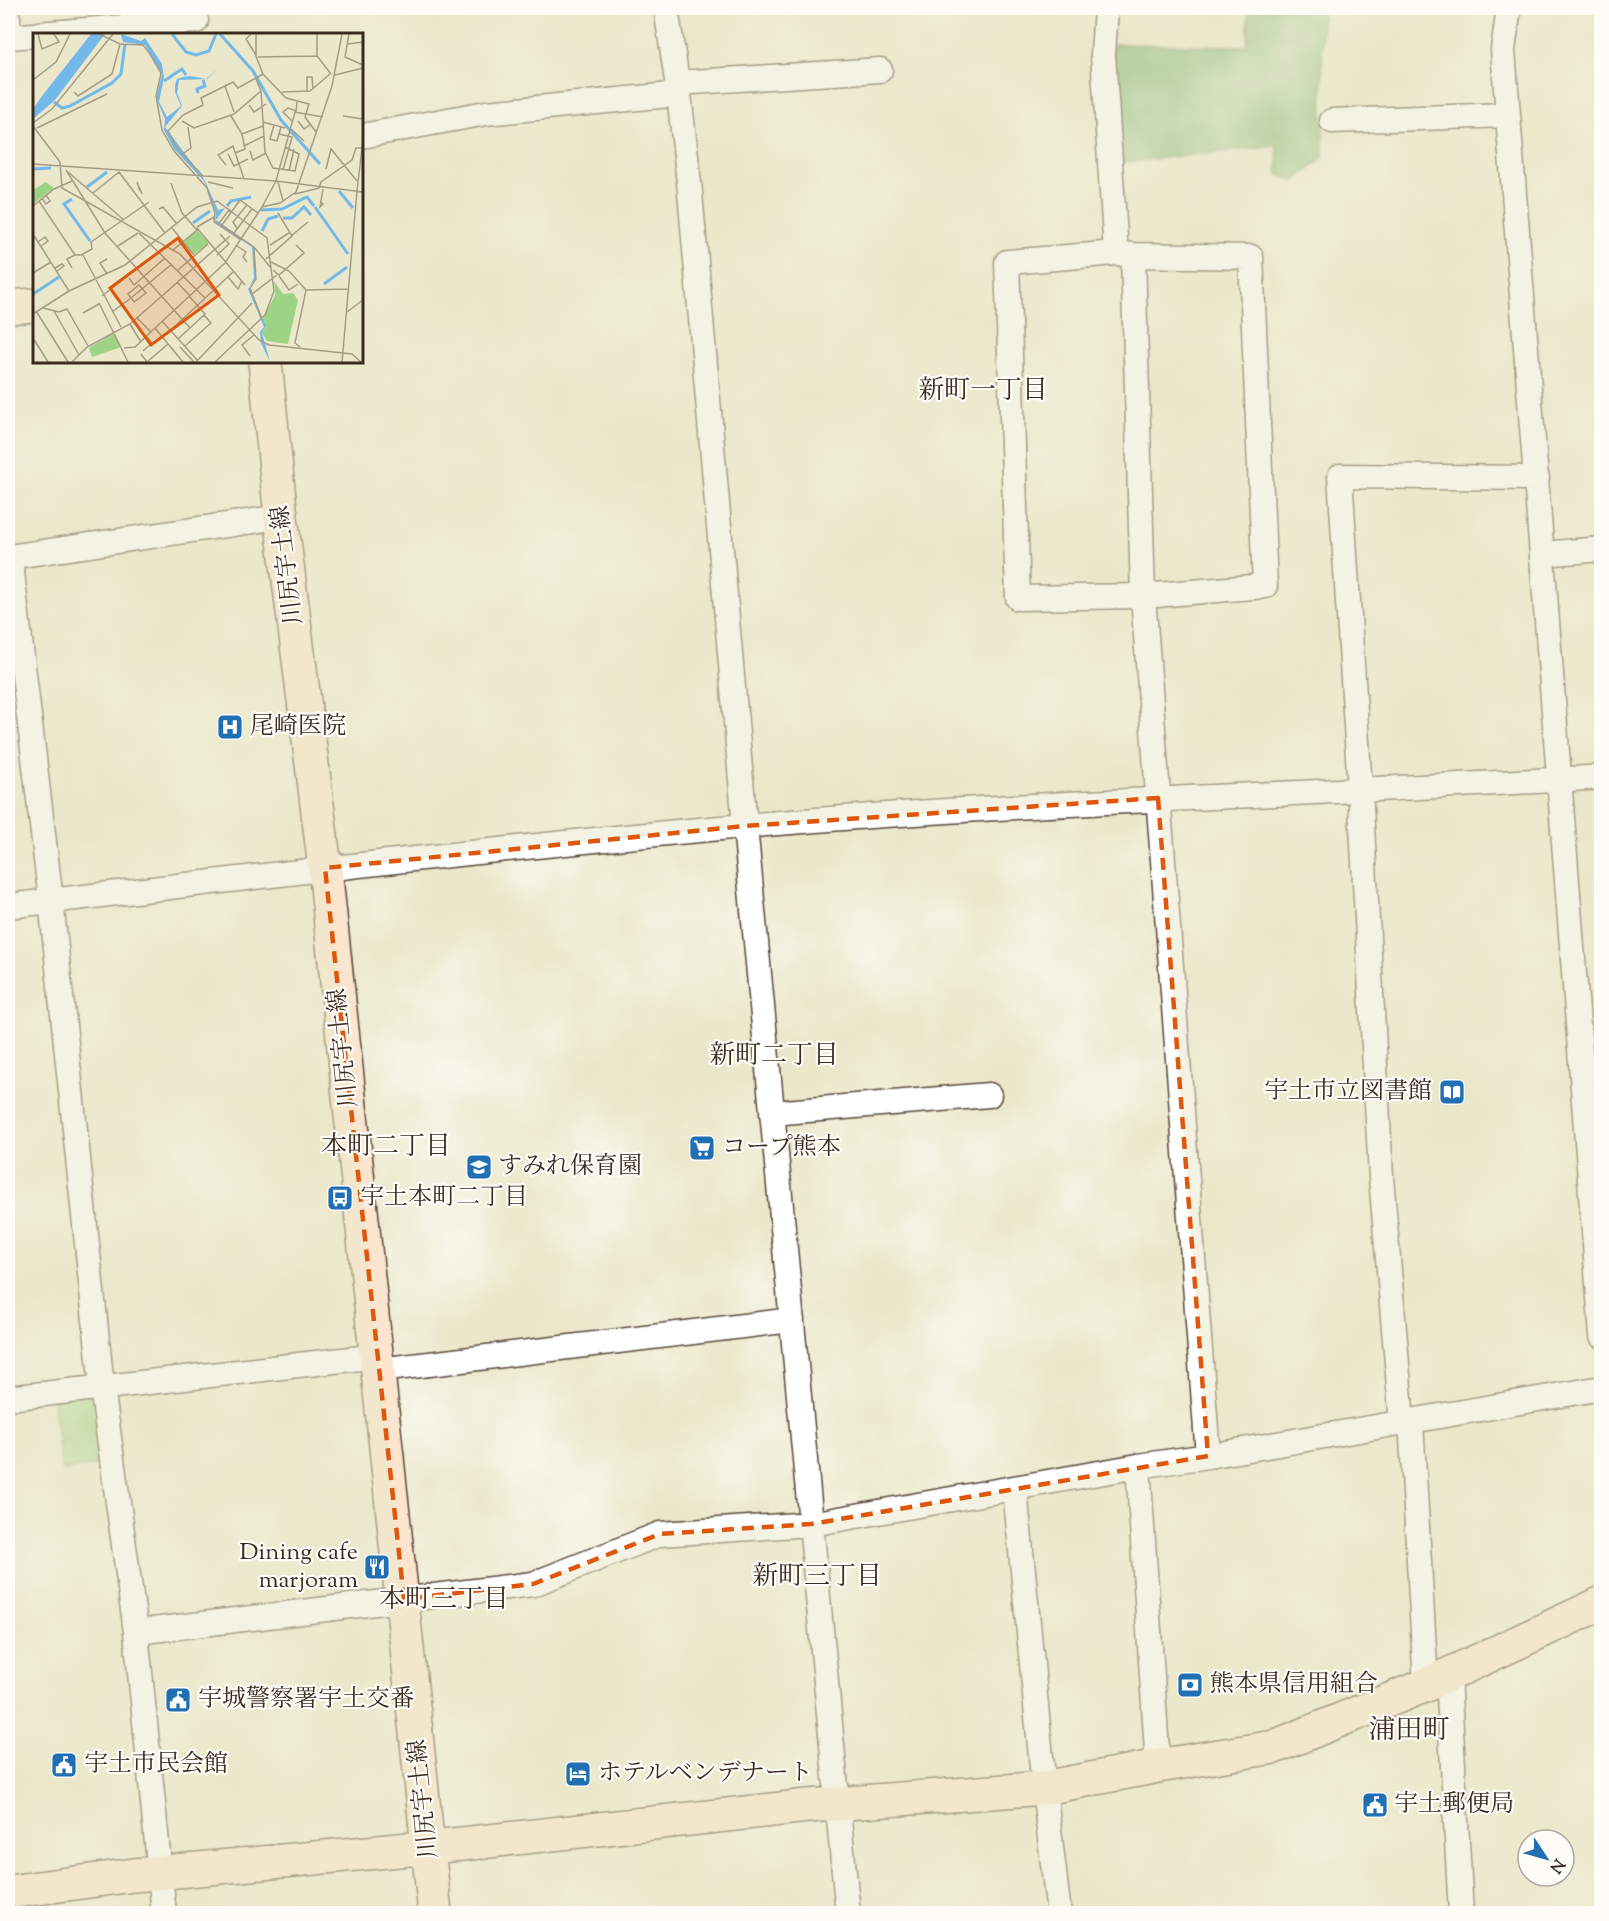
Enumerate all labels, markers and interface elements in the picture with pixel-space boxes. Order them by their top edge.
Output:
inset map [33,33,363,363]
district label: 新町一丁目 [918,373,1048,410]
street label: 川尻宇土線 [264,503,312,627]
place label: 尾崎医院 [250,710,346,744]
hospital icon: 尾崎医院 [215,712,245,742]
street label: 川尻宇土線 [321,987,367,1109]
district label: 新町二丁目 [709,1038,839,1075]
place label: 宇土市立図書館 [1264,1075,1432,1109]
library icon: 宇土市立図書館 [1437,1077,1467,1107]
district label: 本町二丁目 [321,1129,451,1166]
place label: コープ熊本 [722,1131,841,1165]
supermarket icon: コープ熊本 [687,1133,717,1163]
place label: すみれ保育園 [498,1150,642,1184]
school or university icon: すみれ保育園 [464,1152,494,1182]
place label: 宇土本町二丁目 [360,1181,528,1215]
bus stop icon: 宇土本町二丁目 [325,1183,355,1213]
place label: Dining cafe marjoram [240,1536,358,1598]
restaurant icon: Dining cafe marjoram [362,1552,392,1582]
district label: 新町三丁目 [752,1559,882,1596]
district label: 本町三丁目 [379,1582,509,1619]
place label: 熊本県信用組合 [1210,1668,1378,1702]
bank icon: 熊本県信用組合 [1175,1670,1205,1700]
place label: 宇城警察署宇土交番 [198,1683,414,1717]
public building icon: 宇城警察署宇土交番 [163,1685,193,1715]
district label: 浦田町 [1369,1712,1450,1751]
street label: 川尻宇土線 [401,1738,447,1860]
place label: 宇土市民会館 [84,1748,228,1782]
public building icon: 宇土市民会館 [49,1750,79,1780]
place label: ホテルベンデナート [598,1757,813,1791]
hotel icon: ホテルベンデナート [563,1759,593,1789]
place label: 宇土郵便局 [1394,1788,1514,1822]
public building icon: 宇土郵便局 [1360,1790,1390,1820]
north arrow [1516,1828,1576,1888]
text: N [1543,1853,1569,1877]

